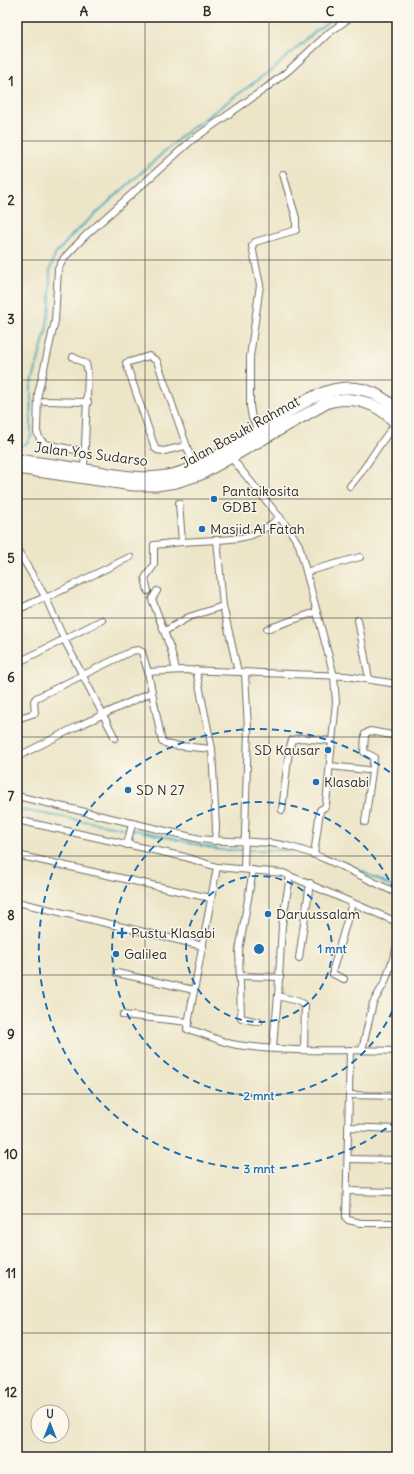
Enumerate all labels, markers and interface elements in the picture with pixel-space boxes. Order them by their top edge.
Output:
text: A [80,3,89,20]
text: B [203,3,212,20]
text: C [326,3,335,20]
text: 1 [8,73,14,90]
text: 2 [7,192,15,209]
text: 3 [7,311,15,328]
street label: Jalan Basuki Rahmat [178,392,303,472]
text: 4 [7,431,15,448]
street label: Jalan Yos Sudarso [33,438,149,470]
place label: Pantaikosita GDBI [222,482,299,516]
marker: Pantaikosita GDBI [209,494,219,504]
place label: Masjid Al Fatah [210,520,305,538]
marker: Masjid Al Fatah [197,524,207,534]
text: 5 [7,550,15,567]
text: 6 [7,669,15,686]
place label: SD Kausar [254,741,320,759]
marker: SD Kausar [323,745,333,755]
place label: Klasabi [324,773,369,791]
marker: Klasabi [311,777,321,787]
place label: SD N 27 [136,781,185,799]
marker: SD N 27 [123,785,133,795]
text: 7 [8,788,15,805]
place label: Daruussalam [276,905,360,923]
text: 8 [7,907,15,924]
marker: Daruussalam [263,909,273,919]
place label: Pustu Klasabi [131,924,215,942]
marker: Pustu Klasabi [116,927,128,939]
text: 1 mnt [317,941,347,956]
centre of rings [252,942,266,956]
place label: Galilea [124,945,167,963]
marker: Galilea [111,949,121,959]
text: 9 [7,1026,15,1043]
text: 2 mnt [244,1088,275,1103]
text: 10 [4,1146,18,1163]
text: 3 mnt [243,1161,275,1176]
text: 11 [6,1265,16,1282]
text: 12 [5,1384,17,1401]
north arrow [30,1404,70,1444]
text: U [46,1407,54,1421]

